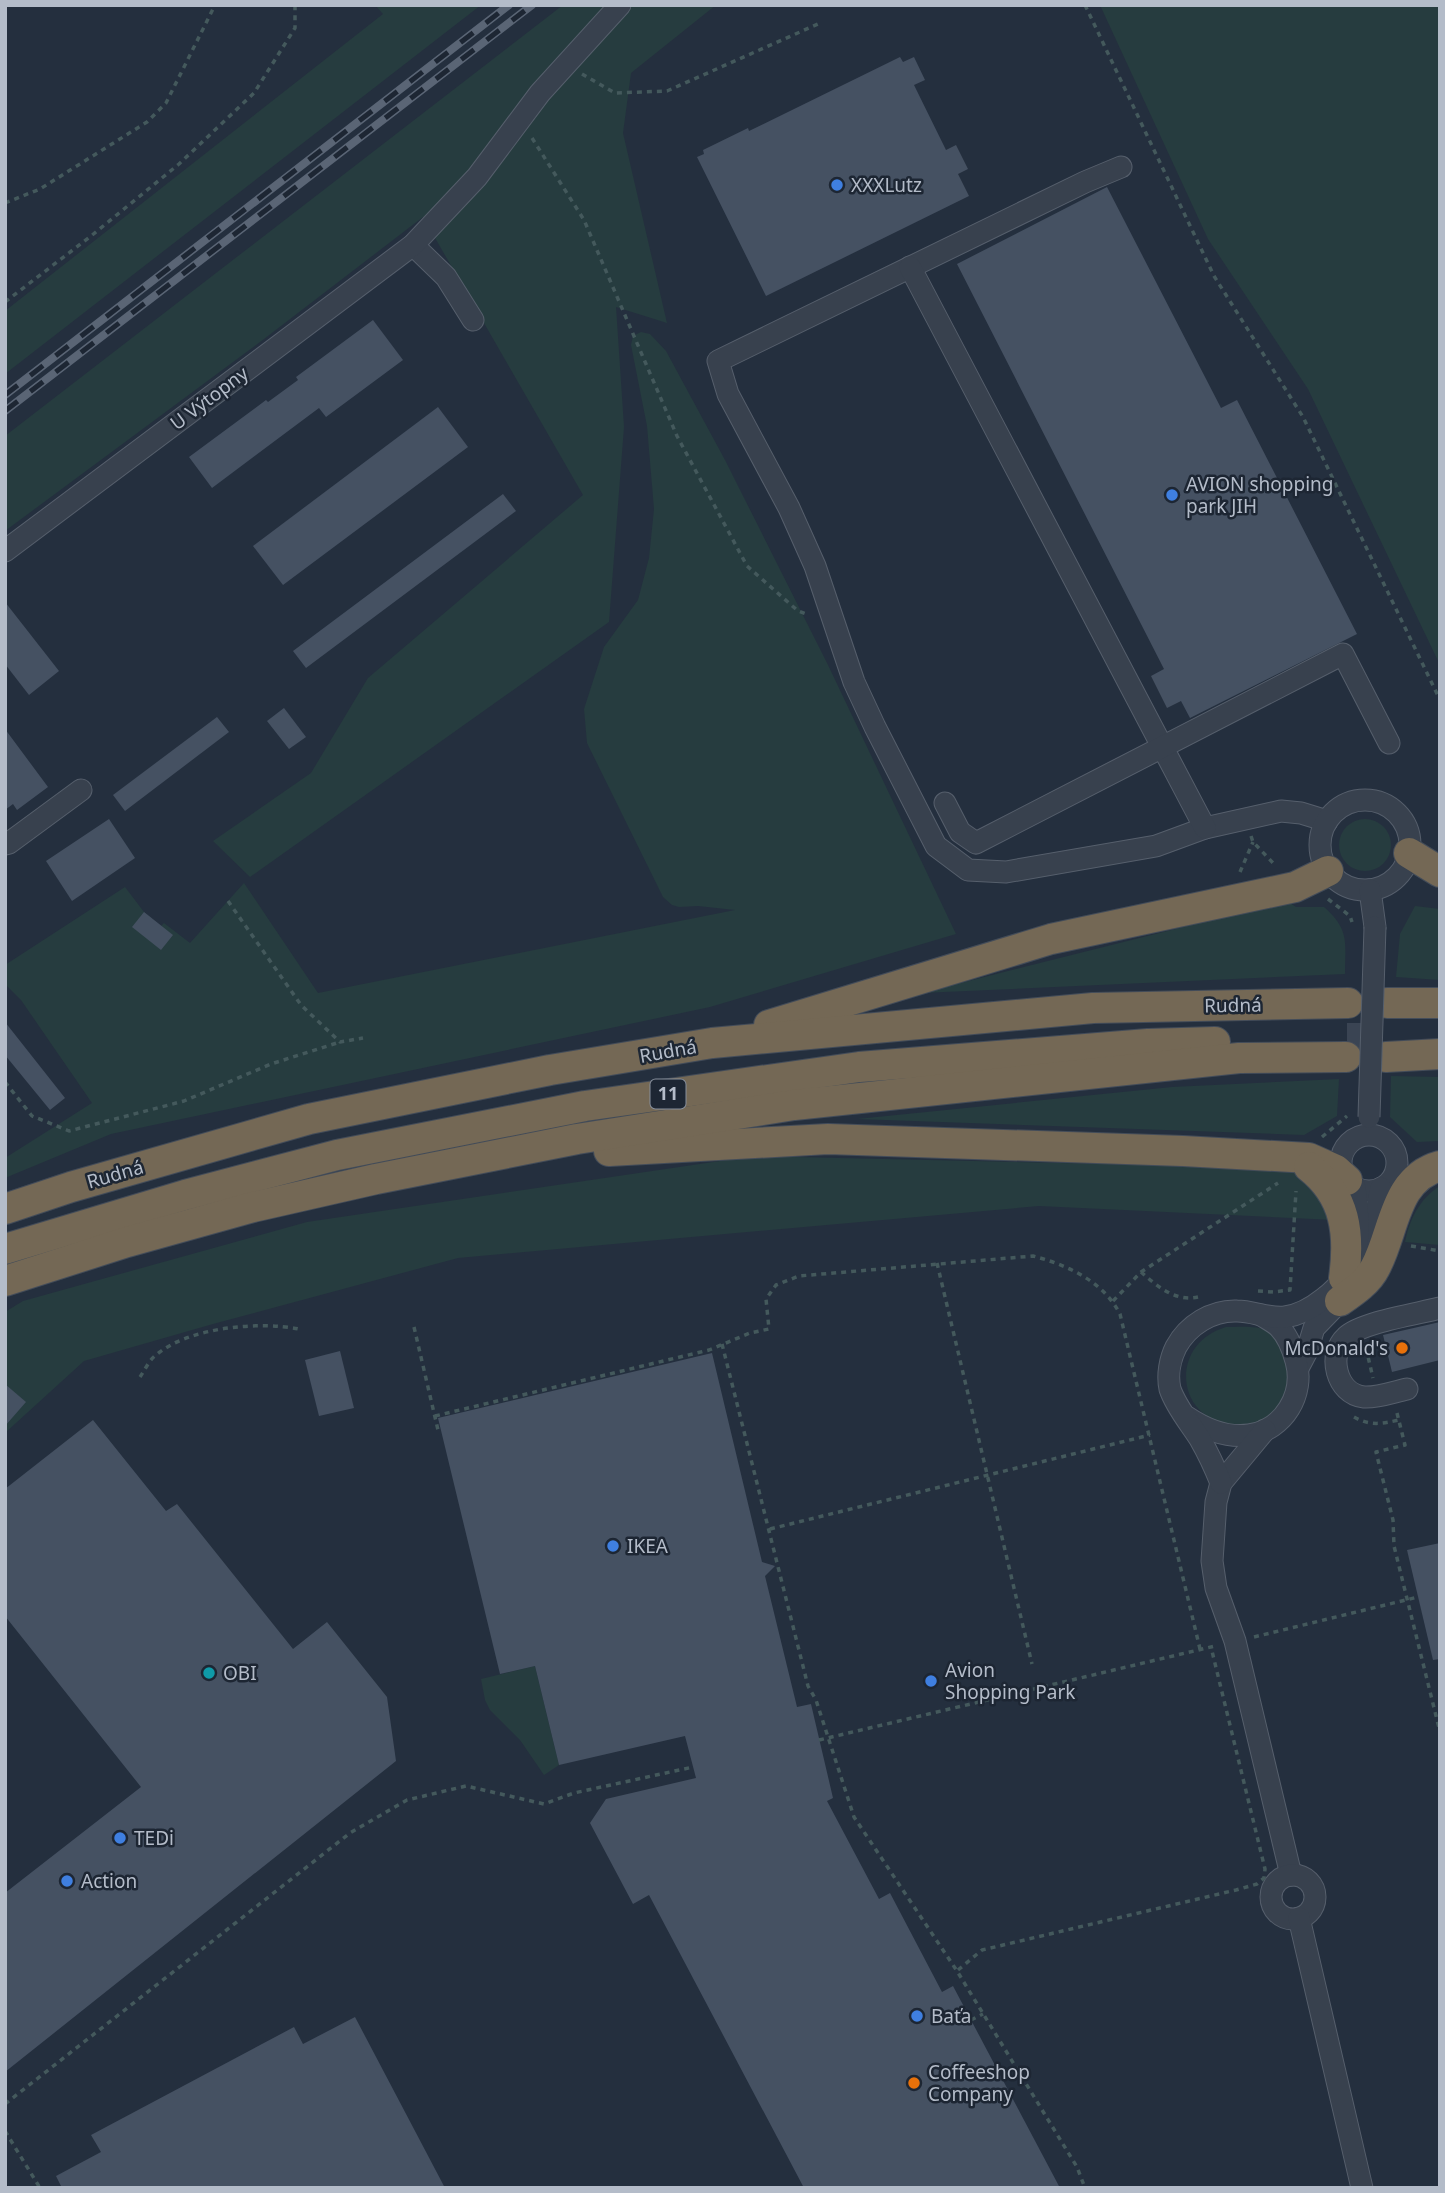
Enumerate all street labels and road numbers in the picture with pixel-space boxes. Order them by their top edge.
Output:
street label: U Výtopny [165,360,254,436]
street label: Rudná [1204,991,1262,1019]
street label: Rudná [637,1033,699,1069]
road number: 11 [650,1079,686,1108]
street label: Rudná [84,1154,146,1194]

